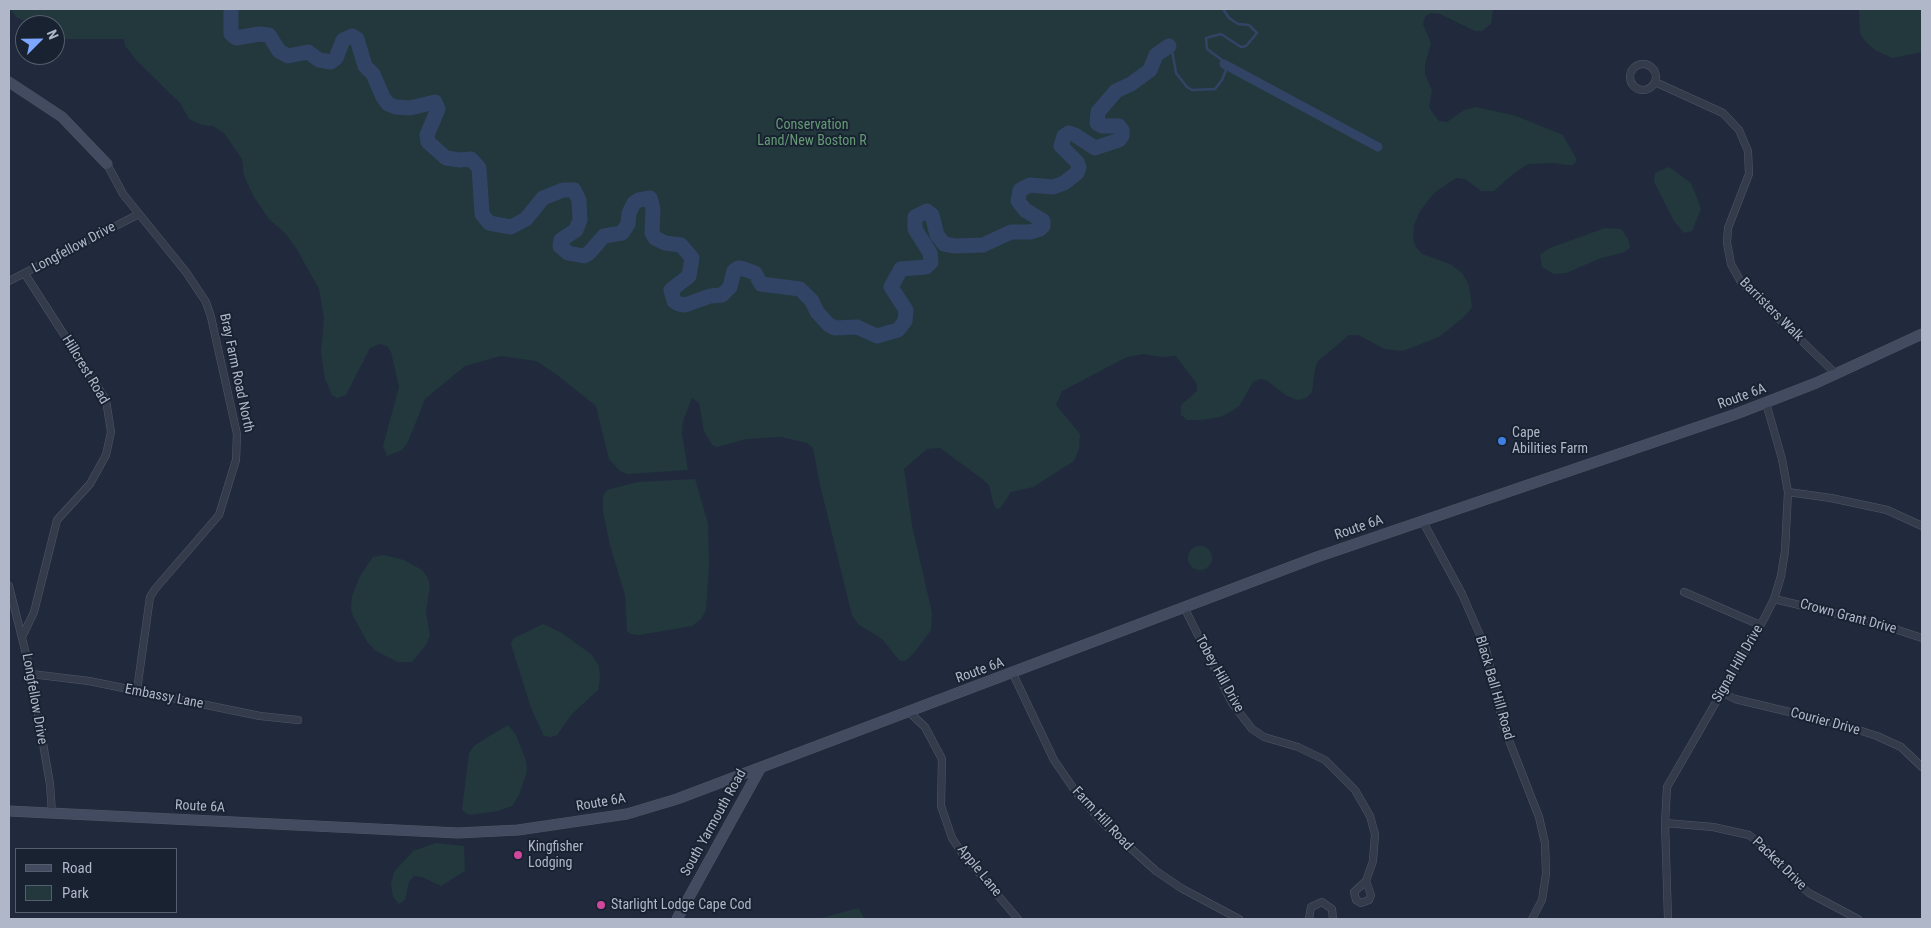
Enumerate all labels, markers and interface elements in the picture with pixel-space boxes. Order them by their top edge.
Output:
north arrow [15,15,65,65]
text: N [44,27,62,42]
park label: Conservation Land/New Boston R [757,117,867,150]
street label: Longfellow Drive [29,219,119,277]
street label: Barristers Walk [1735,274,1807,346]
street label: Bray Farm Road North [215,312,257,434]
street label: Hillcrest Road [58,333,112,407]
street label: Route 6A [1716,381,1768,413]
place label: Cape Abilities Farm [1512,425,1588,458]
marker: Cape Abilities Farm [1496,435,1508,447]
street label: Route 6A [1333,512,1385,544]
street label: Crown Grant Drive [1798,596,1898,638]
street label: Signal Hill Drive [1709,622,1767,706]
street label: Tobey Hill Drive [1191,633,1247,715]
street label: Black Ball Hill Road [1471,634,1517,742]
street label: Longfellow Drive [18,652,50,746]
street label: Route 6A [954,655,1006,687]
street label: Embassy Lane [123,681,205,713]
street label: Courier Drive [1788,705,1862,739]
street label: South Yarmouth Road [678,767,750,879]
street label: Farm Hill Road [1068,784,1136,854]
street label: Route 6A [575,790,627,816]
street label: Route 6A [175,797,225,817]
street label: Packet Drive [1748,834,1810,894]
place label: Kingfisher Lodging [528,839,583,872]
street label: Apple Lane [953,842,1005,900]
legend [15,848,178,913]
marker: Kingfisher Lodging [512,849,524,861]
text: Road [62,859,92,877]
text: Park [62,884,89,902]
place label: Starlight Lodge Cape Cod [611,897,751,913]
marker: Starlight Lodge Cape Cod [595,899,607,911]

